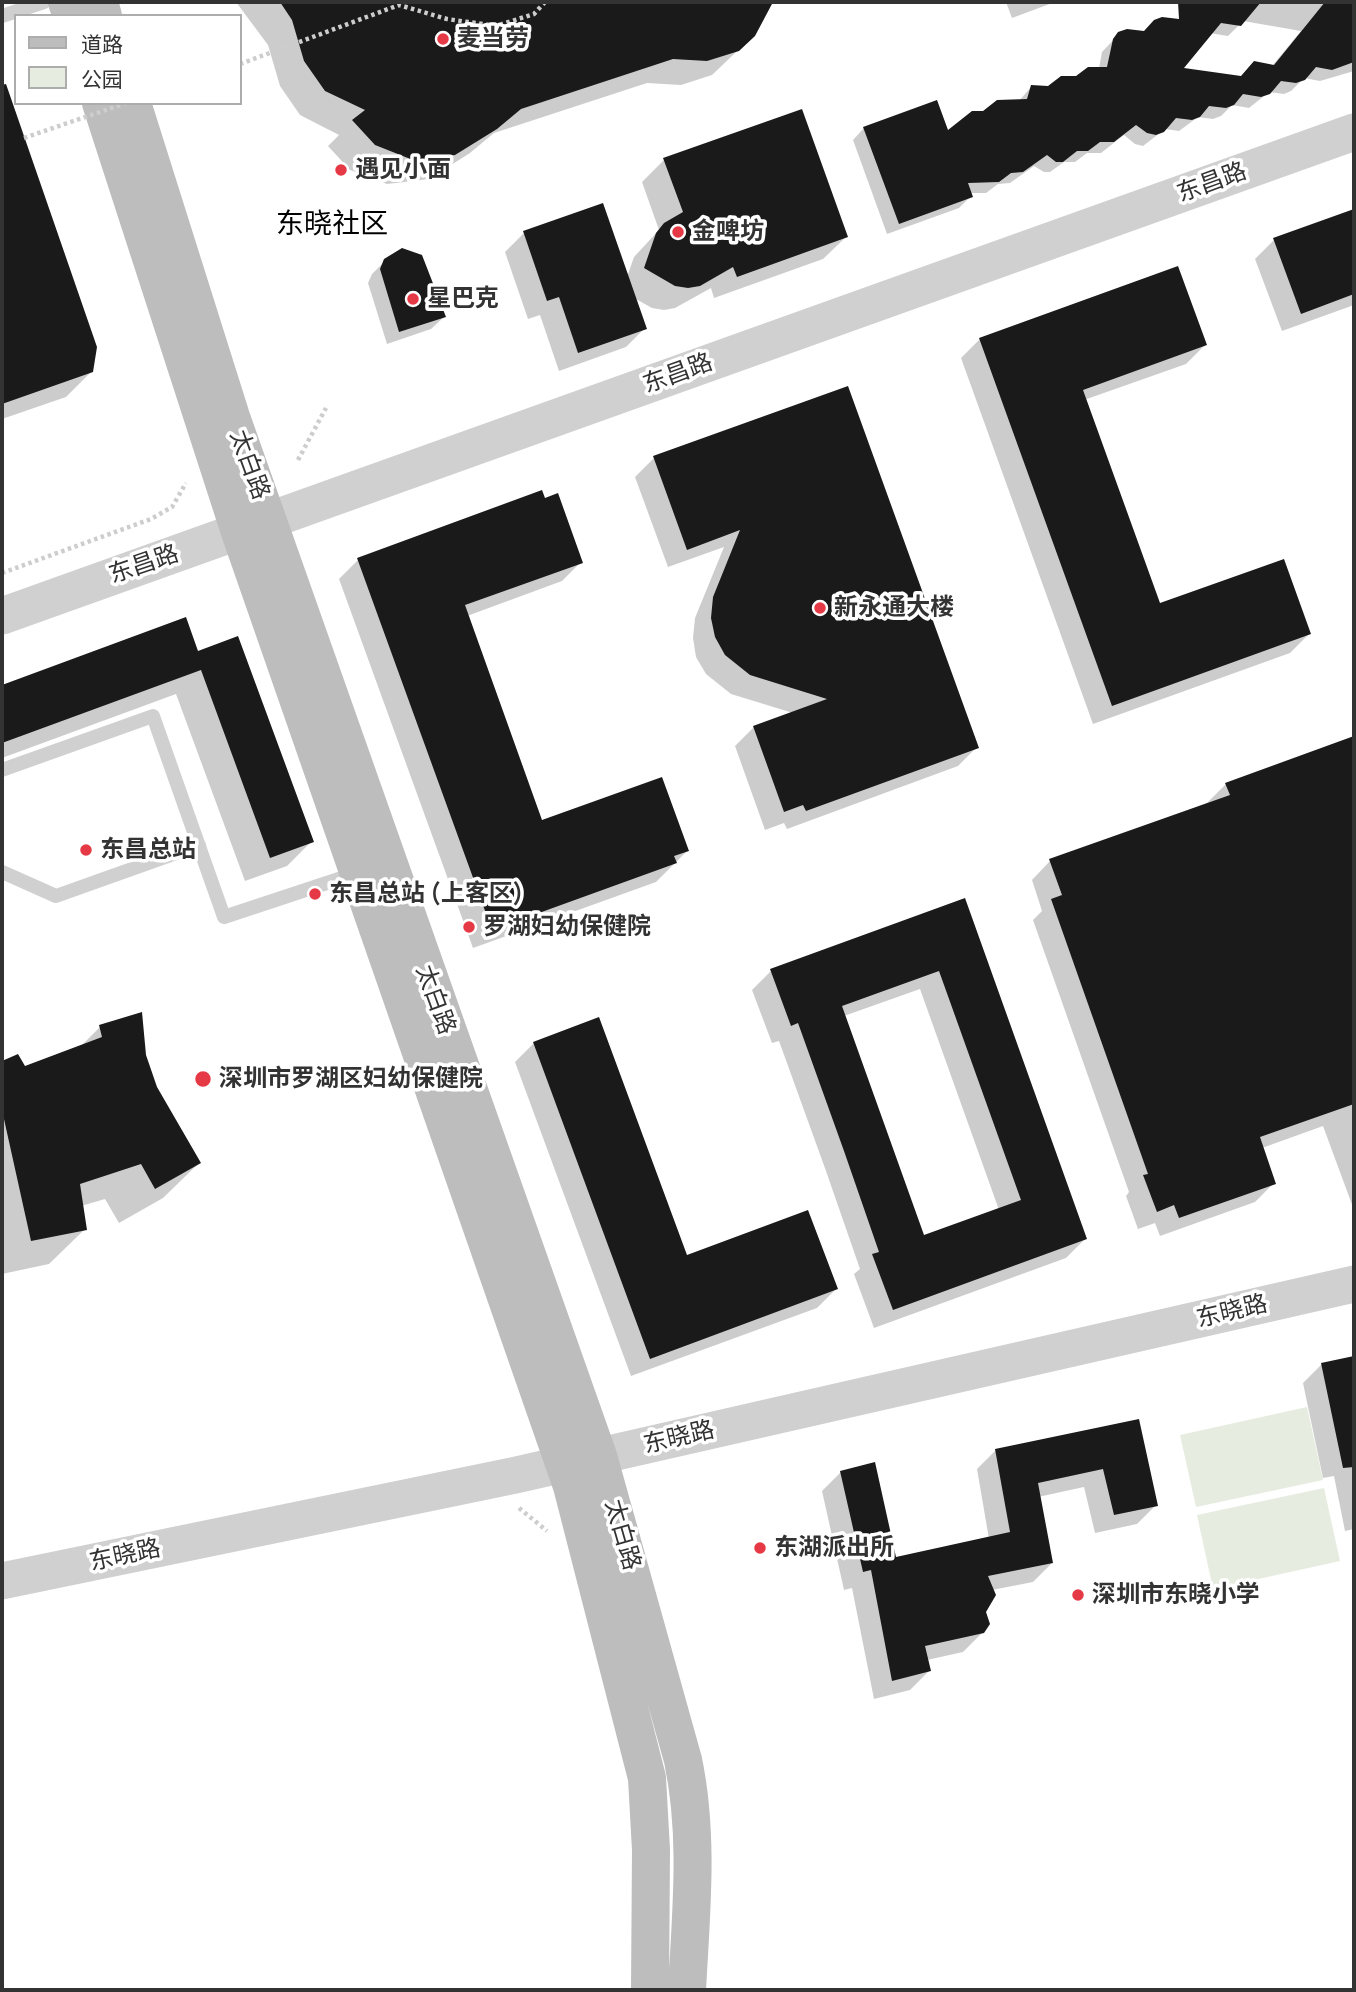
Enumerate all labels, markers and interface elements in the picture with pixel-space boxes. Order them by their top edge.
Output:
legend [14,14,242,105]
place label: 麦当劳 [457,25,529,53]
text: 道路 [81,30,123,58]
marker: 麦当劳 [435,31,451,47]
text: 公园 [81,65,123,93]
place label: 遇见小面 [355,156,451,184]
street label: 东昌路 [1173,157,1251,209]
marker: 遇见小面 [333,162,349,178]
district label: 东晓社区 [276,208,388,242]
place label: 金啤坊 [692,218,764,246]
marker: 金啤坊 [670,224,686,240]
place label: 星巴克 [427,285,499,313]
marker: 星巴克 [405,291,421,307]
street label: 东昌路 [639,348,717,400]
street label: 太白路 [223,426,275,504]
street label: 东昌路 [105,540,183,590]
place label: 新永通大楼 [834,594,954,622]
marker: 新永通大楼 [812,600,828,616]
place label: 东昌总站 [100,836,196,864]
marker: 东昌总站 [78,842,94,858]
place label: 东昌总站 (上客区) [329,880,524,908]
marker: 东昌总站 (上客区) [307,886,323,902]
place label: 罗湖妇幼保健院 [483,913,651,941]
marker: 罗湖妇幼保健院 [461,919,477,935]
street label: 太白路 [409,961,461,1039]
place label: 深圳市罗湖区妇幼保健院 [219,1065,483,1093]
marker: 深圳市罗湖区妇幼保健院 [193,1069,213,1089]
street label: 东晓路 [1194,1290,1270,1334]
street label: 东晓路 [641,1416,717,1460]
street label: 太白路 [598,1496,646,1574]
street label: 东晓路 [87,1534,163,1578]
place label: 东湖派出所 [774,1534,894,1562]
marker: 东湖派出所 [752,1540,768,1556]
place label: 深圳市东晓小学 [1092,1581,1260,1609]
marker: 深圳市东晓小学 [1070,1587,1086,1603]

